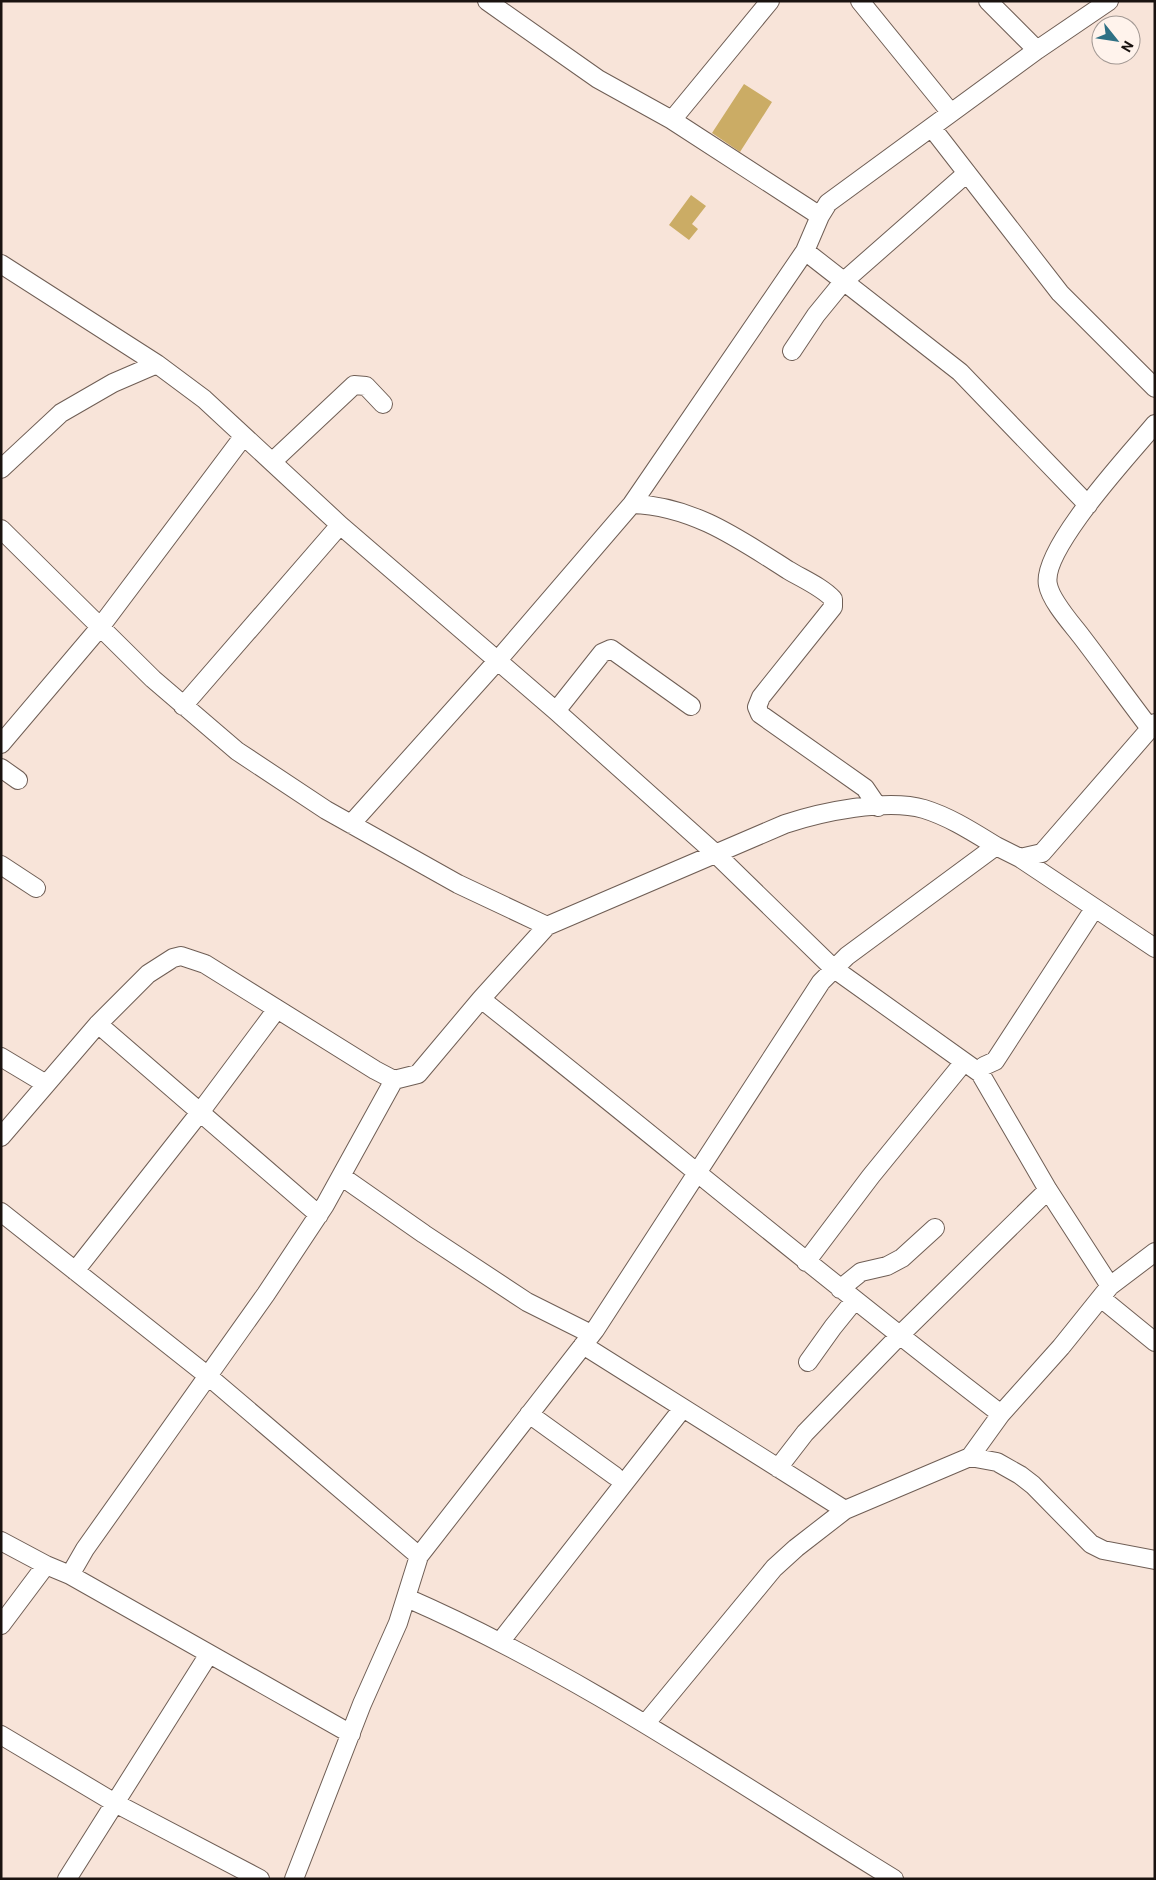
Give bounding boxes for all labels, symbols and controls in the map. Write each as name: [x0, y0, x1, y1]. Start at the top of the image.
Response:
north arrow: [1091, 15, 1141, 65]
text: N: [1118, 38, 1137, 55]

